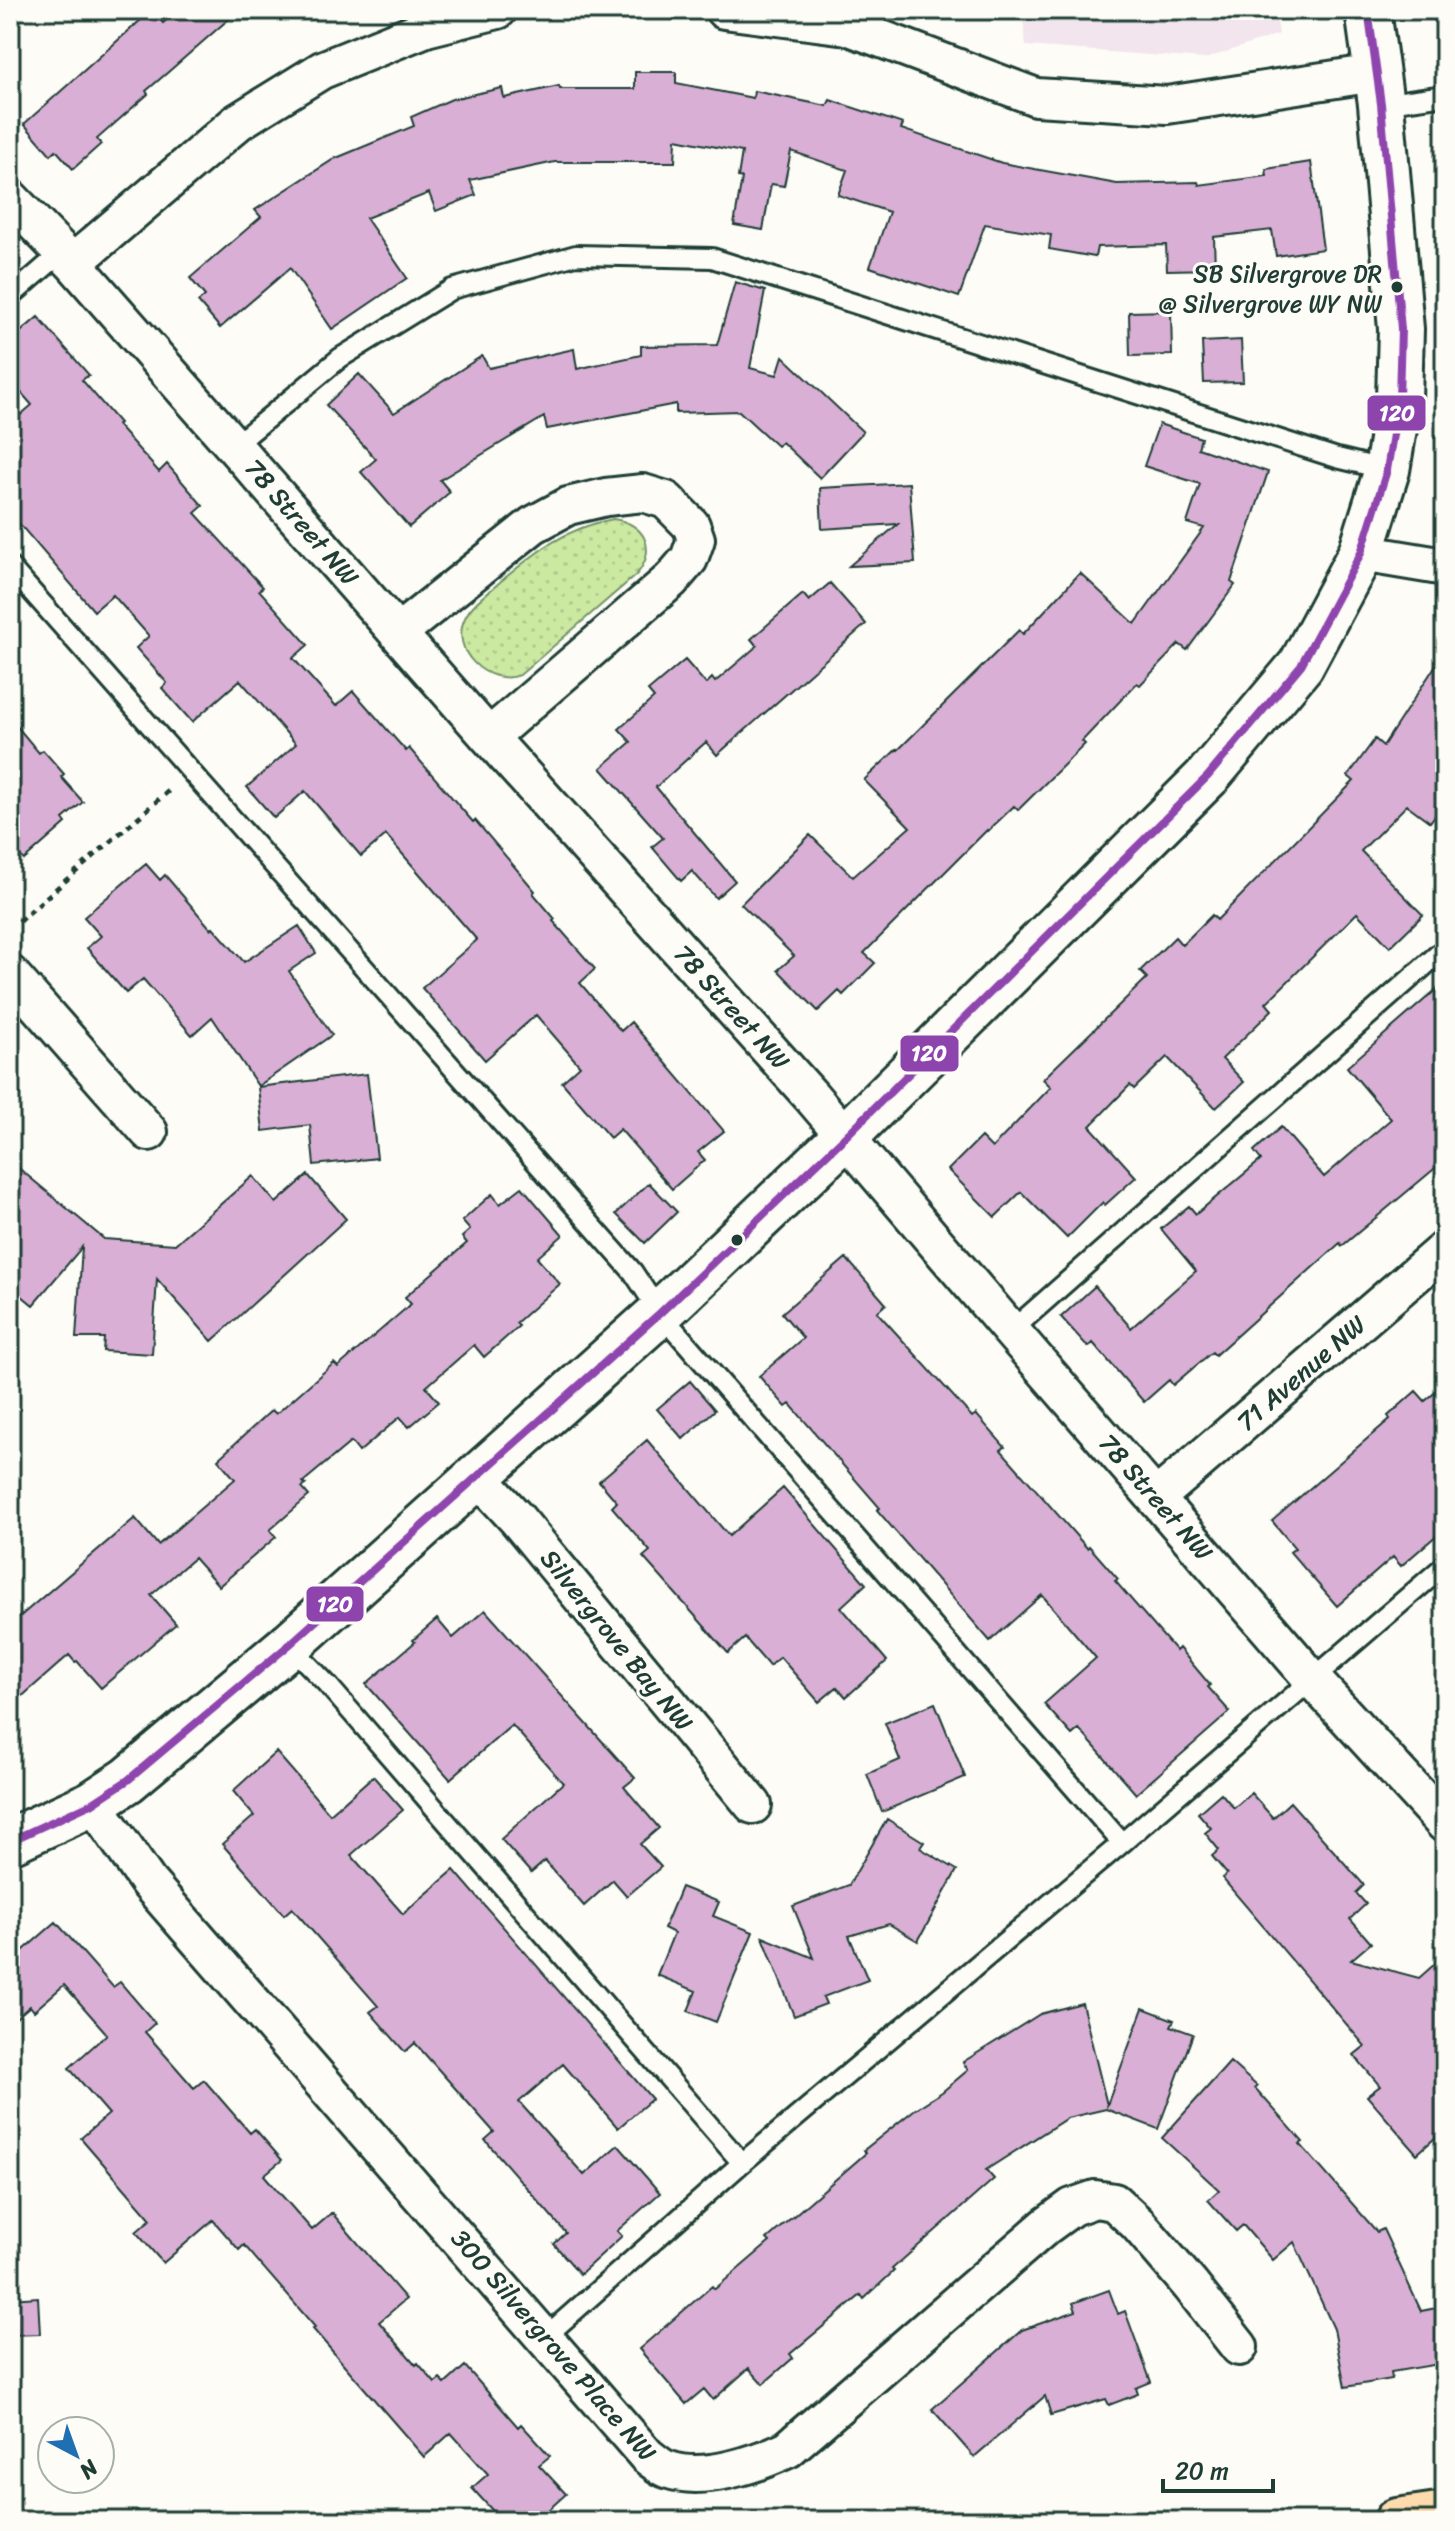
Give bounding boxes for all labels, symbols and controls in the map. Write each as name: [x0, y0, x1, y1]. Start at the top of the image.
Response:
place label: SB Silvergrove DR @ Silvergrove WY NW: [1158, 253, 1382, 325]
marker: SB Silvergrove DR @ Silvergrove WY NW: [1389, 279, 1405, 295]
line badge: 120: [1366, 394, 1427, 432]
text: 120: [1379, 394, 1415, 433]
street label: 78 Street NW: [233, 447, 372, 597]
street label: 78 Street NW: [662, 933, 802, 1082]
line badge: 120: [899, 1034, 960, 1073]
text: 120: [911, 1034, 947, 1073]
unlabelled marker: [729, 1232, 745, 1248]
street label: 71 Avenue NW: [1225, 1302, 1377, 1443]
street label: 78 Street NW: [1087, 1422, 1226, 1572]
street label: Silvergrove Bay NW: [528, 1538, 706, 1742]
line badge: 120: [305, 1585, 365, 1623]
text: 120: [317, 1585, 353, 1624]
street label: 300 Silvergrove Place NW: [439, 2218, 669, 2472]
north arrow: [36, 2415, 116, 2495]
scale bar: [1163, 2443, 1273, 2493]
text: N: [70, 2449, 108, 2490]
text: 20 m: [1175, 2450, 1229, 2492]

